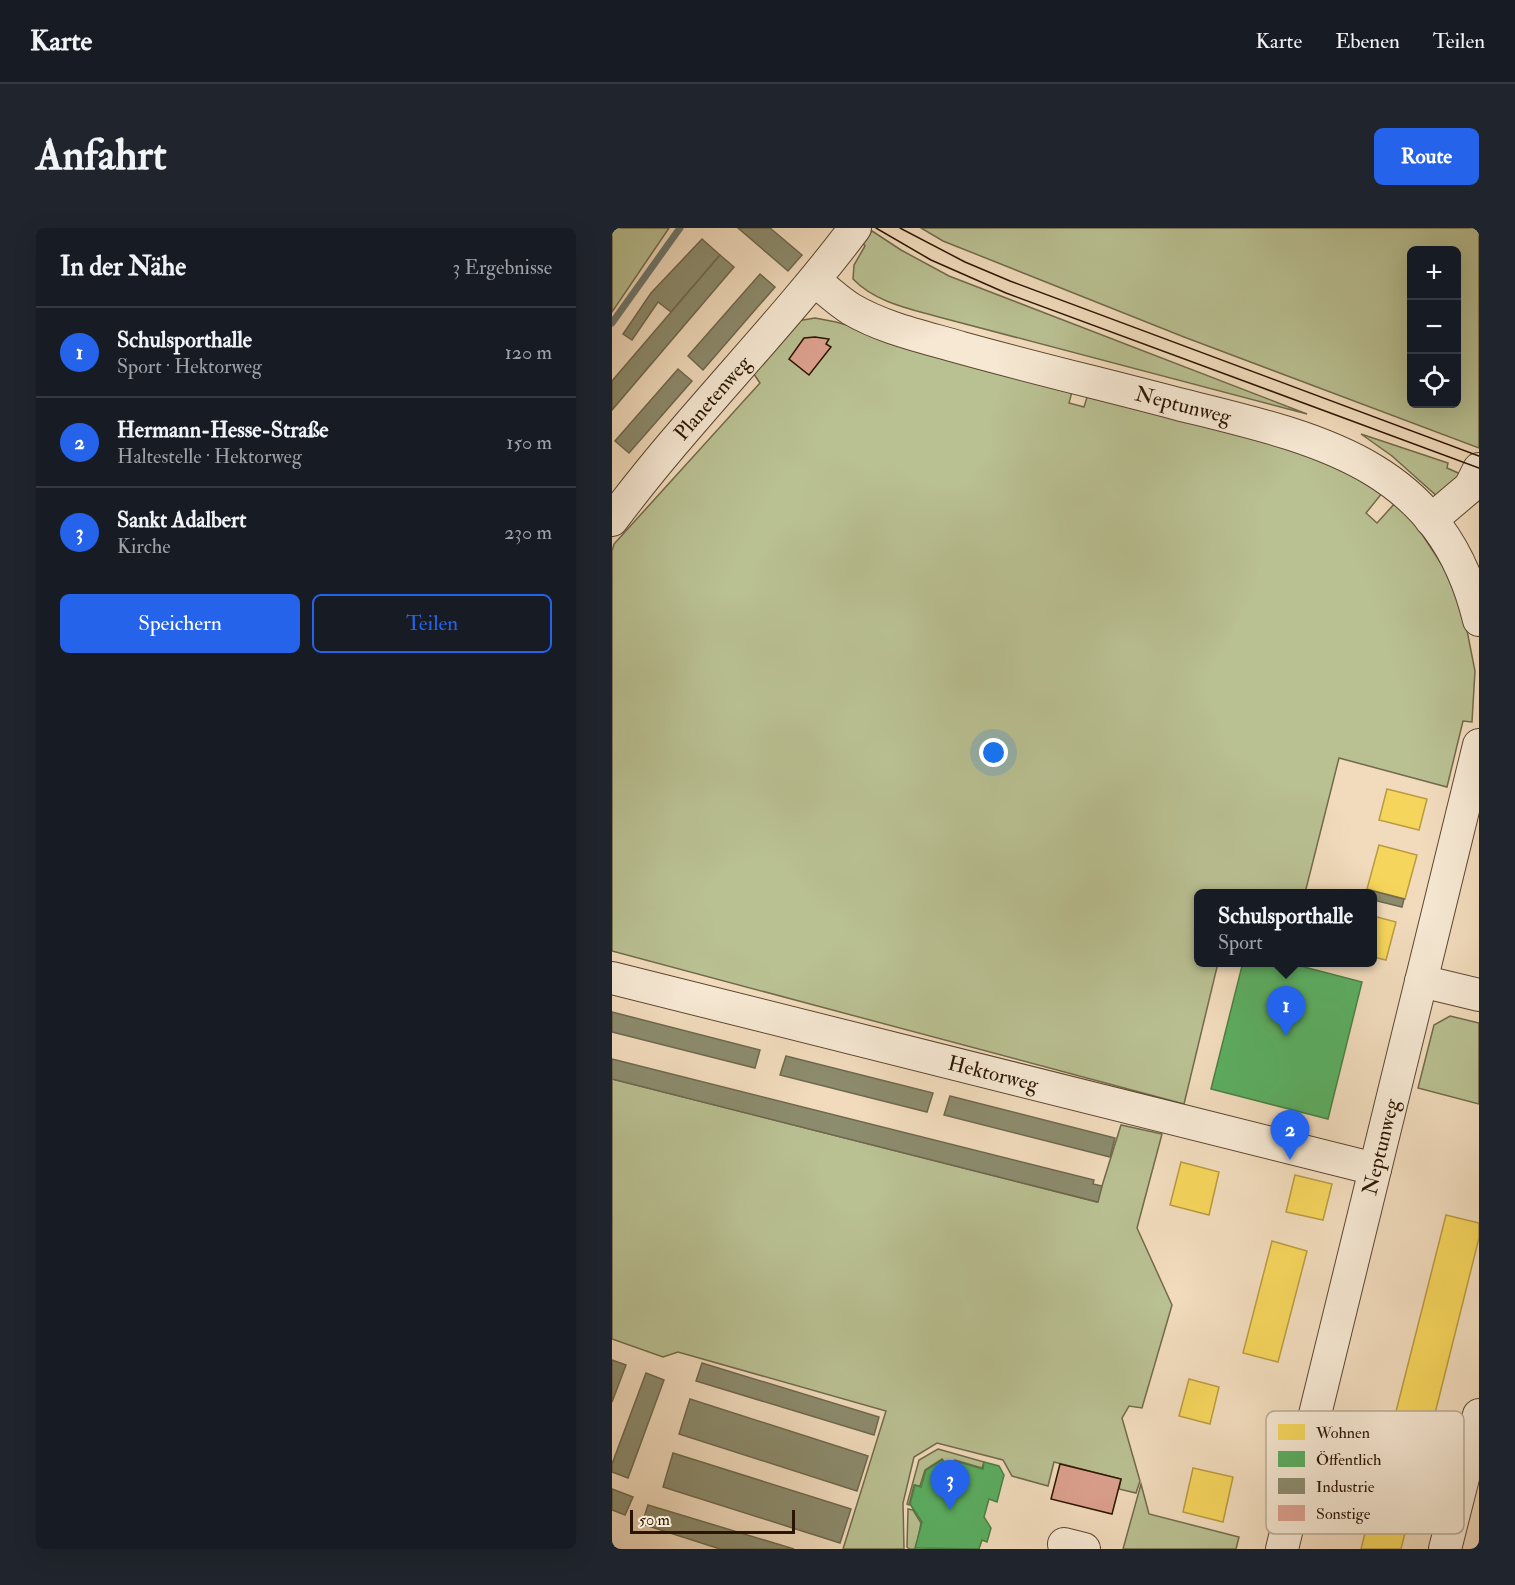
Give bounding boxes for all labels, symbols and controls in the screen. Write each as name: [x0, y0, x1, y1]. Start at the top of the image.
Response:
text: Karte: [30, 24, 92, 59]
text: Karte: [1255, 28, 1302, 55]
text: Ebenen: [1335, 28, 1400, 55]
text: Teilen: [1433, 28, 1485, 55]
button: Route: [1374, 128, 1479, 185]
text: Anfahrt: [36, 130, 167, 182]
map controls: [1407, 246, 1461, 408]
button: +: [1407, 246, 1461, 300]
text: In der Nähe: [60, 251, 186, 283]
text: 3 Ergebnisse: [453, 255, 552, 280]
button: −: [1407, 300, 1461, 354]
text: Schulsporthalle: [117, 326, 252, 354]
text: 1: [76, 340, 83, 365]
text: 120 m: [505, 340, 552, 365]
street label: Planetenweg: [668, 349, 757, 446]
text: Sport · Hektorweg: [117, 354, 262, 379]
button: locate: [1407, 354, 1461, 408]
street label: Neptunweg: [1132, 380, 1235, 430]
text: Hermann-Hesse-Straße: [117, 416, 329, 444]
text: 2: [74, 430, 85, 455]
text: 150 m: [506, 430, 552, 455]
text: Haltestelle · Hektorweg: [117, 444, 302, 469]
text: Sankt Adalbert: [117, 506, 246, 534]
text: 3: [76, 520, 83, 545]
text: 230 m: [504, 520, 552, 545]
text: Kirche: [117, 534, 171, 559]
button: Speichern: [60, 594, 300, 653]
button: Teilen: [312, 594, 552, 653]
your location: [979, 738, 1008, 767]
popup: [1194, 889, 1377, 967]
text: Schulsporthalle: [1218, 902, 1353, 930]
text: Sport: [1218, 930, 1263, 955]
pin: 1: [1266, 986, 1306, 1036]
street label: Hektorweg: [945, 1049, 1042, 1098]
street label: Neptunweg: [1356, 1095, 1405, 1198]
pin: 2: [1270, 1110, 1310, 1160]
legend: [1266, 1411, 1464, 1534]
text: Wohnen: [1315, 1423, 1370, 1443]
text: Öffentlich: [1316, 1450, 1382, 1470]
pin: 3: [930, 1460, 970, 1510]
text: Industrie: [1316, 1477, 1375, 1497]
text: Sonstige: [1316, 1504, 1371, 1524]
scale bar: [630, 1507, 795, 1534]
text: 50 m: [639, 1510, 670, 1530]

